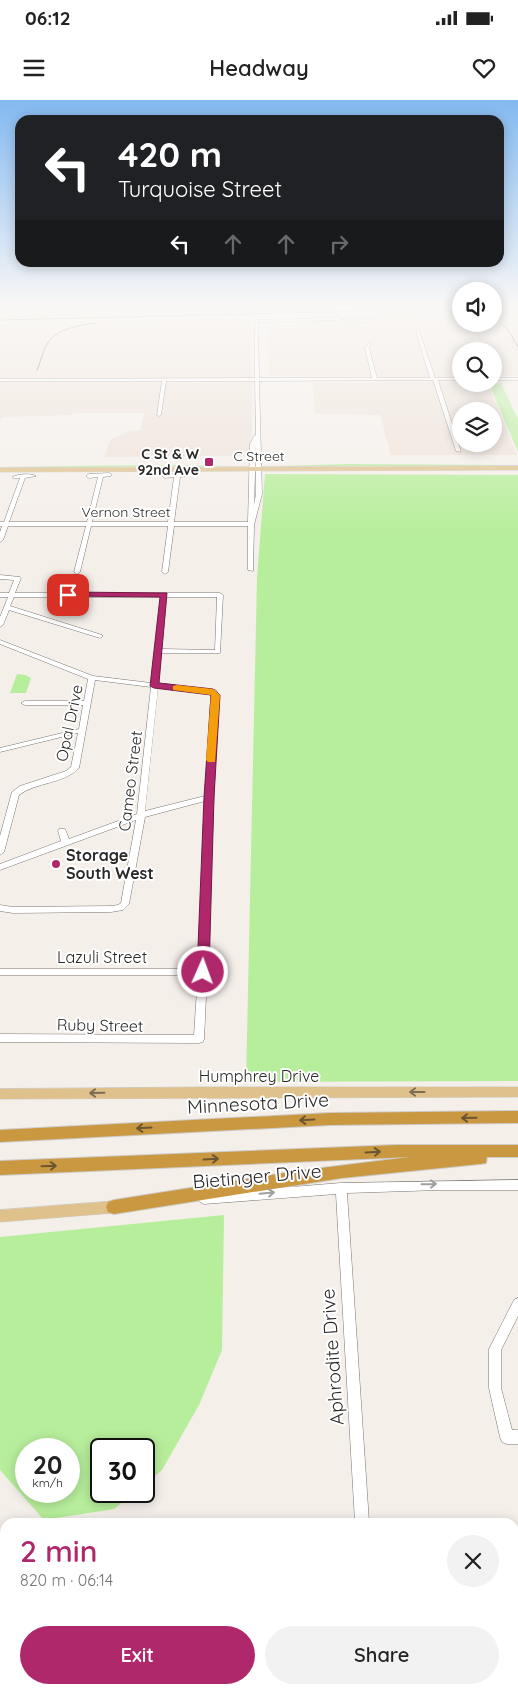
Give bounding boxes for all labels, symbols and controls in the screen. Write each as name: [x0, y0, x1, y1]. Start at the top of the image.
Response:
text: 06:12: [25, 6, 71, 30]
icon: menu: [20, 54, 48, 82]
text: Headway: [209, 54, 309, 82]
icon: heart: [470, 54, 498, 82]
text: 420 m: [118, 132, 222, 176]
icon: left: [35, 135, 100, 200]
text: Turquoise Street: [118, 175, 282, 203]
icon: left: [166, 230, 194, 258]
icon: ahead: [219, 230, 247, 258]
icon: ahead: [272, 230, 300, 258]
icon: right: [325, 230, 353, 258]
map controls: [452, 282, 502, 452]
button: sound: [452, 282, 502, 332]
button: search: [452, 342, 502, 392]
button: layers: [452, 402, 502, 452]
place label: C St & W 92nd Ave: [137, 445, 199, 479]
street label: C Street: [233, 447, 285, 465]
marker: C St & W 92nd Ave: [203, 456, 215, 468]
street label: Vernon Street: [81, 503, 171, 521]
pin: [47, 574, 89, 616]
icon: arrive: [54, 581, 82, 609]
street label: Opal Drive: [51, 683, 87, 763]
street label: Cameo Street: [114, 729, 146, 833]
place label: Storage South West: [66, 845, 154, 883]
marker: Storage South West: [50, 858, 62, 870]
position arrow: [176, 945, 228, 997]
street label: Lazuli Street: [57, 947, 147, 967]
street label: Ruby Street: [57, 1014, 143, 1036]
street label: Humphrey Drive: [199, 1066, 319, 1086]
street label: Minnesota Drive: [187, 1087, 329, 1119]
one-way arrow: [409, 1087, 426, 1097]
one-way arrow: [89, 1088, 106, 1098]
one-way arrow: [462, 1113, 478, 1123]
one-way arrow: [299, 1116, 315, 1125]
one-way arrow: [137, 1123, 153, 1132]
one-way arrow: [365, 1147, 381, 1156]
one-way arrow: [202, 1154, 219, 1164]
street label: Bietinger Drive: [192, 1158, 322, 1194]
one-way arrow: [40, 1161, 56, 1171]
one-way arrow: [421, 1180, 437, 1189]
one-way arrow: [258, 1189, 274, 1198]
street label: Aphrodite Drive: [315, 1288, 349, 1426]
speed limit sign: 30: [90, 1438, 155, 1503]
text: 20: [33, 1449, 62, 1480]
text: km/h: [32, 1475, 63, 1490]
text: 2 min: [20, 1532, 97, 1570]
button: close: [447, 1535, 499, 1587]
text: 820 m · 06:14: [20, 1570, 113, 1590]
button: Exit: [20, 1626, 255, 1684]
button: Share: [265, 1626, 499, 1684]

